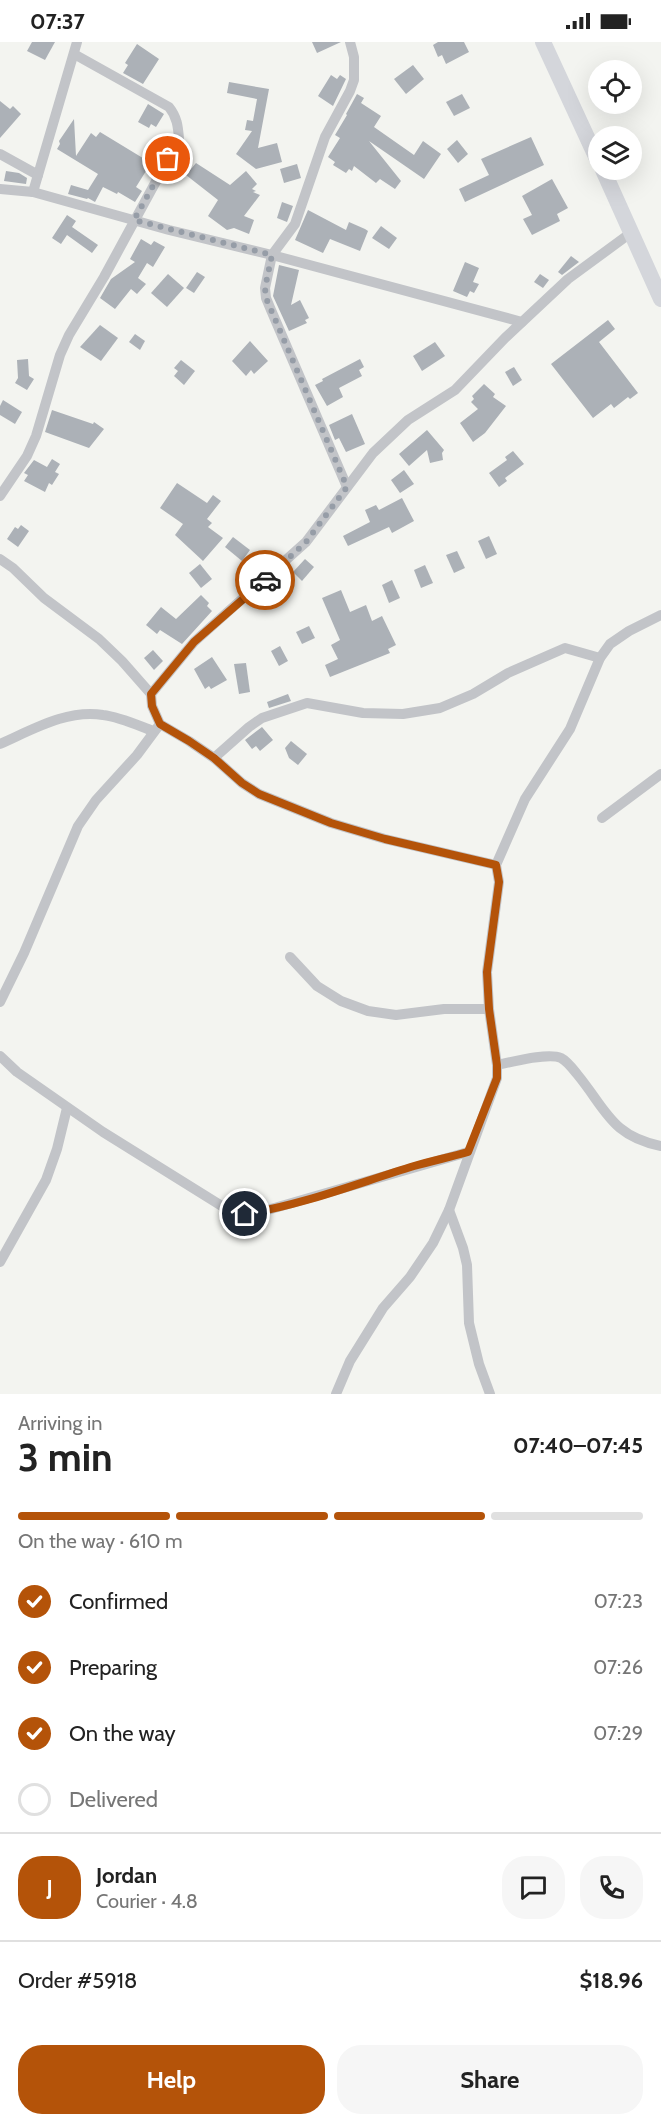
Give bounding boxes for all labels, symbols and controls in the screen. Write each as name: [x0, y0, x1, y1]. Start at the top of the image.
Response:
text: 07:37: [30, 8, 85, 35]
map controls: [588, 60, 642, 180]
button: locate: [588, 60, 642, 114]
button: layers: [588, 126, 642, 180]
pin: [142, 133, 193, 184]
icon: bag: [151, 142, 184, 175]
courier: [235, 550, 295, 610]
icon: car: [249, 564, 282, 597]
pin: [219, 1188, 270, 1239]
icon: home: [228, 1197, 261, 1230]
text: Arriving in: [18, 1411, 102, 1435]
text: 07:40–07:45: [513, 1432, 643, 1459]
text: 3 min: [18, 1433, 113, 1481]
text: On the way · 610 m: [18, 1529, 182, 1553]
icon: check: [18, 1585, 51, 1618]
text: Confirmed: [69, 1588, 168, 1615]
text: 07:23: [594, 1589, 643, 1613]
icon: check: [18, 1651, 51, 1684]
text: Preparing: [69, 1654, 157, 1681]
text: 07:26: [593, 1655, 643, 1679]
icon: check: [18, 1717, 51, 1750]
text: On the way: [69, 1720, 176, 1747]
text: 07:29: [593, 1721, 643, 1745]
text: Delivered: [69, 1786, 158, 1813]
button: chat: [502, 1856, 565, 1919]
button: phone: [580, 1856, 643, 1919]
text: Jordan: [96, 1862, 157, 1889]
text: J: [46, 1874, 53, 1901]
text: Courier · 4.8: [96, 1889, 198, 1913]
text: Order #5918: [18, 1967, 137, 1994]
text: $18.96: [580, 1967, 643, 1994]
button: Help: [18, 2045, 325, 2114]
button: Share: [337, 2045, 643, 2114]

